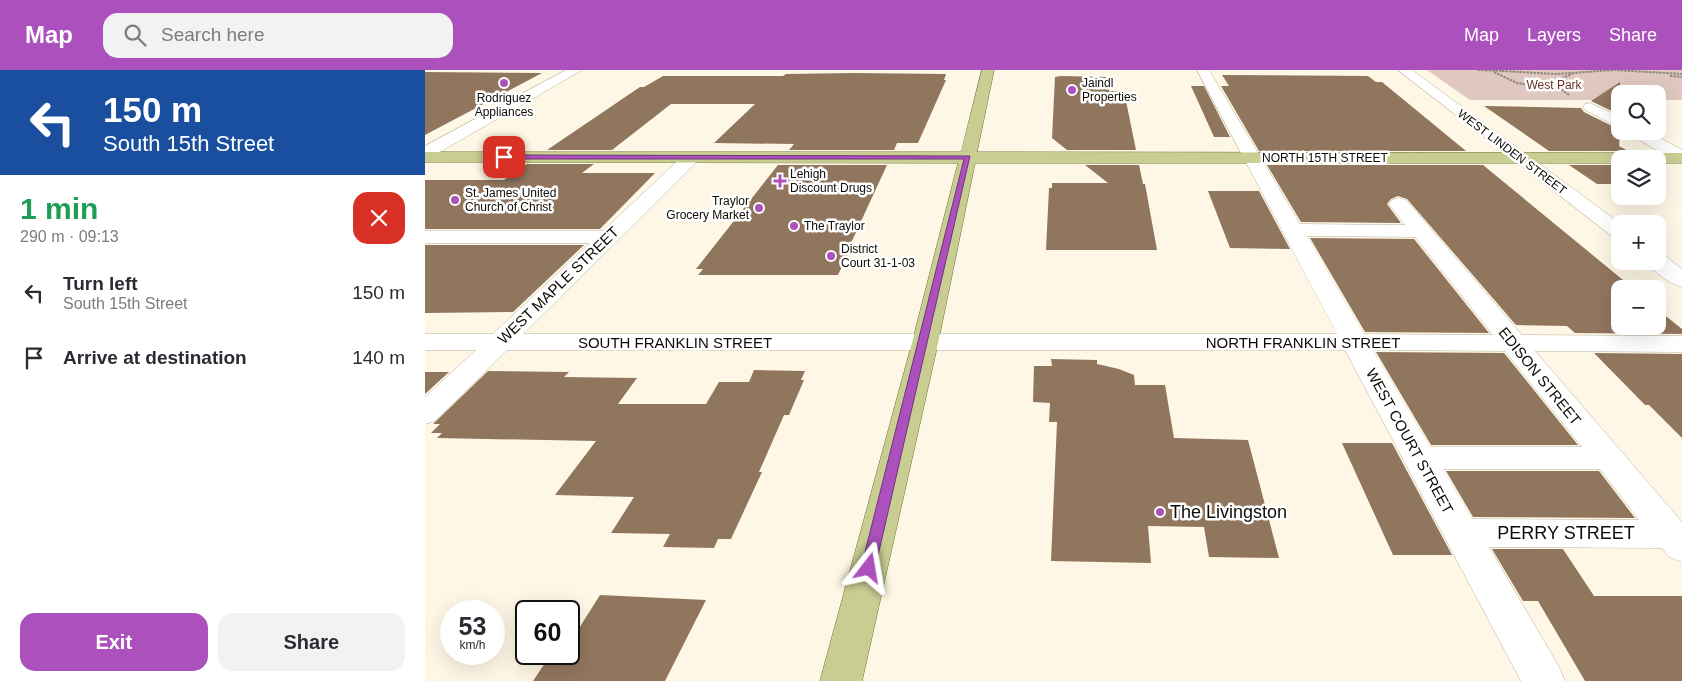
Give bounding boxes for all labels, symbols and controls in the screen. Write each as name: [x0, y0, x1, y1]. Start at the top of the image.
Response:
search box: [103, 13, 453, 58]
text: Map: [25, 21, 73, 48]
icon: search: [121, 21, 149, 49]
text: Search here: [161, 24, 265, 45]
text: Map: [1464, 25, 1499, 45]
text: Layers: [1527, 25, 1581, 45]
text: Share: [1609, 25, 1657, 45]
place label: Jaindl Properties: [1082, 76, 1137, 104]
marker: Rodriguez Appliances: [498, 77, 510, 89]
park label: West Park: [1526, 78, 1583, 92]
marker: Jaindl Properties: [1066, 84, 1078, 96]
map controls: [1611, 85, 1666, 335]
button: search: [1611, 85, 1666, 140]
icon: left: [20, 90, 85, 155]
text: 150 m: [103, 90, 202, 129]
place label: Rodriguez Appliances: [475, 91, 533, 119]
street label: WEST LINDEN STREET: [1455, 107, 1570, 198]
text: South 15th Street: [103, 131, 274, 156]
pin: [483, 136, 525, 178]
icon: arrive: [490, 143, 518, 171]
button: layers: [1611, 150, 1666, 205]
street label: NORTH 15TH STREET: [1262, 151, 1389, 165]
place label: Lehigh Discount Drugs: [790, 167, 872, 195]
marker: Lehigh Discount Drugs: [774, 175, 786, 187]
place label: St. James United Church of Christ: [465, 186, 556, 214]
text: 1 min: [20, 192, 98, 225]
button: close: [353, 192, 405, 244]
marker: St. James United Church of Christ: [449, 194, 461, 206]
place label: Traylor Grocery Market: [666, 194, 750, 222]
marker: Traylor Grocery Market: [753, 202, 765, 214]
button: +: [1611, 215, 1666, 270]
place label: The Traylor: [804, 219, 865, 233]
marker: The Traylor: [788, 220, 800, 232]
street label: WEST MAPLE STREET: [494, 223, 622, 347]
text: 290 m · 09:13: [20, 228, 119, 245]
place label: District Court 31-1-03: [841, 242, 915, 270]
marker: District Court 31-1-03: [825, 250, 837, 262]
text: Turn left: [63, 273, 138, 294]
icon: left: [20, 279, 48, 307]
button: −: [1611, 280, 1666, 335]
text: 150 m: [352, 282, 405, 303]
text: South 15th Street: [63, 295, 188, 312]
street label: EDISON STREET: [1495, 324, 1585, 428]
street label: SOUTH FRANKLIN STREET: [578, 334, 772, 351]
street label: NORTH FRANKLIN STREET: [1206, 334, 1400, 351]
icon: arrive: [20, 344, 48, 372]
text: Arrive at destination: [63, 347, 247, 368]
text: 140 m: [352, 347, 405, 368]
street label: WEST COURT STREET: [1363, 365, 1457, 517]
place label: The Livingston: [1170, 502, 1287, 522]
marker: The Livingston: [1154, 506, 1166, 518]
street label: PERRY STREET: [1497, 523, 1635, 543]
position arrow: [842, 541, 894, 593]
speed limit sign: 60: [515, 600, 580, 665]
text: 53: [459, 612, 486, 640]
button: Exit: [20, 613, 208, 671]
button: Share: [218, 613, 405, 671]
text: km/h: [459, 638, 486, 652]

